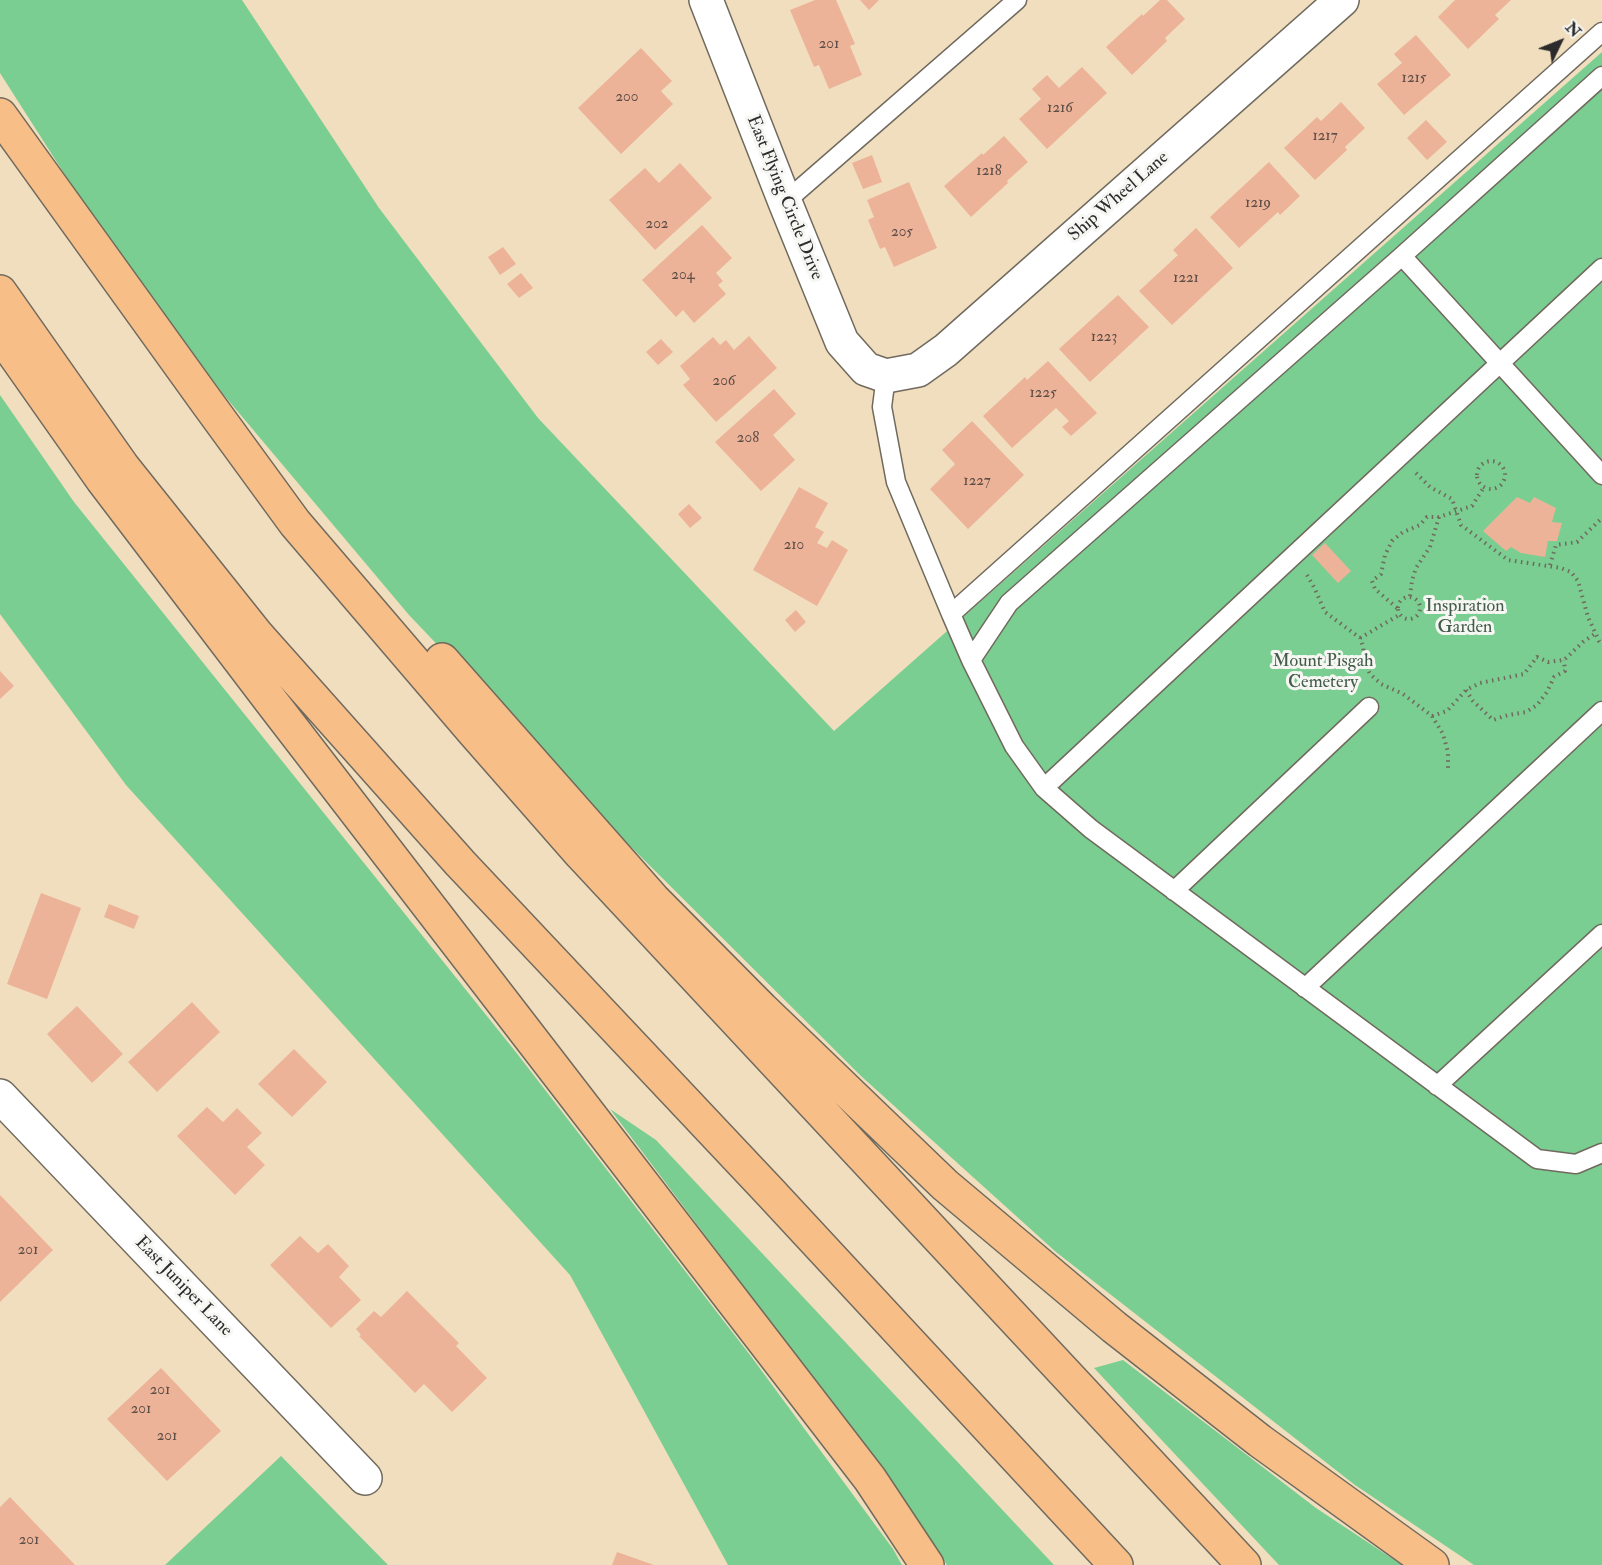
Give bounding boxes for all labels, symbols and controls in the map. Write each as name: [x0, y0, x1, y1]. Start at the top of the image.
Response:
north arrow: [1530, 12, 1590, 72]
text: N: [1561, 18, 1585, 42]
house number: 201: [819, 36, 839, 54]
house number: 1215: [1402, 70, 1426, 88]
house number: 200: [616, 89, 638, 107]
house number: 1216: [1047, 100, 1073, 118]
street label: East Flying Circle Drive: [741, 113, 827, 283]
house number: 1217: [1312, 128, 1338, 146]
street label: Ship Wheel Lane: [1064, 148, 1174, 246]
house number: 1218: [976, 163, 1002, 181]
house number: 1219: [1245, 195, 1271, 213]
house number: 202: [646, 216, 668, 234]
house number: 205: [891, 224, 913, 242]
house number: 204: [671, 267, 695, 285]
house number: 1221: [1173, 270, 1199, 288]
house number: 1223: [1091, 329, 1117, 347]
house number: 206: [713, 373, 735, 391]
house number: 1225: [1029, 385, 1057, 403]
house number: 208: [737, 430, 759, 448]
house number: 1227: [963, 473, 991, 491]
house number: 210: [784, 537, 804, 555]
park label: Inspiration Garden: [1425, 596, 1505, 638]
park label: Mount Pisgah Cemetery: [1273, 651, 1373, 694]
street label: East Juniper Lane: [130, 1232, 236, 1342]
house number: 201: [18, 1242, 38, 1260]
house number: 201: [150, 1382, 170, 1400]
house number: 201: [131, 1401, 151, 1419]
house number: 201: [157, 1428, 177, 1446]
house number: 201: [19, 1532, 39, 1550]

